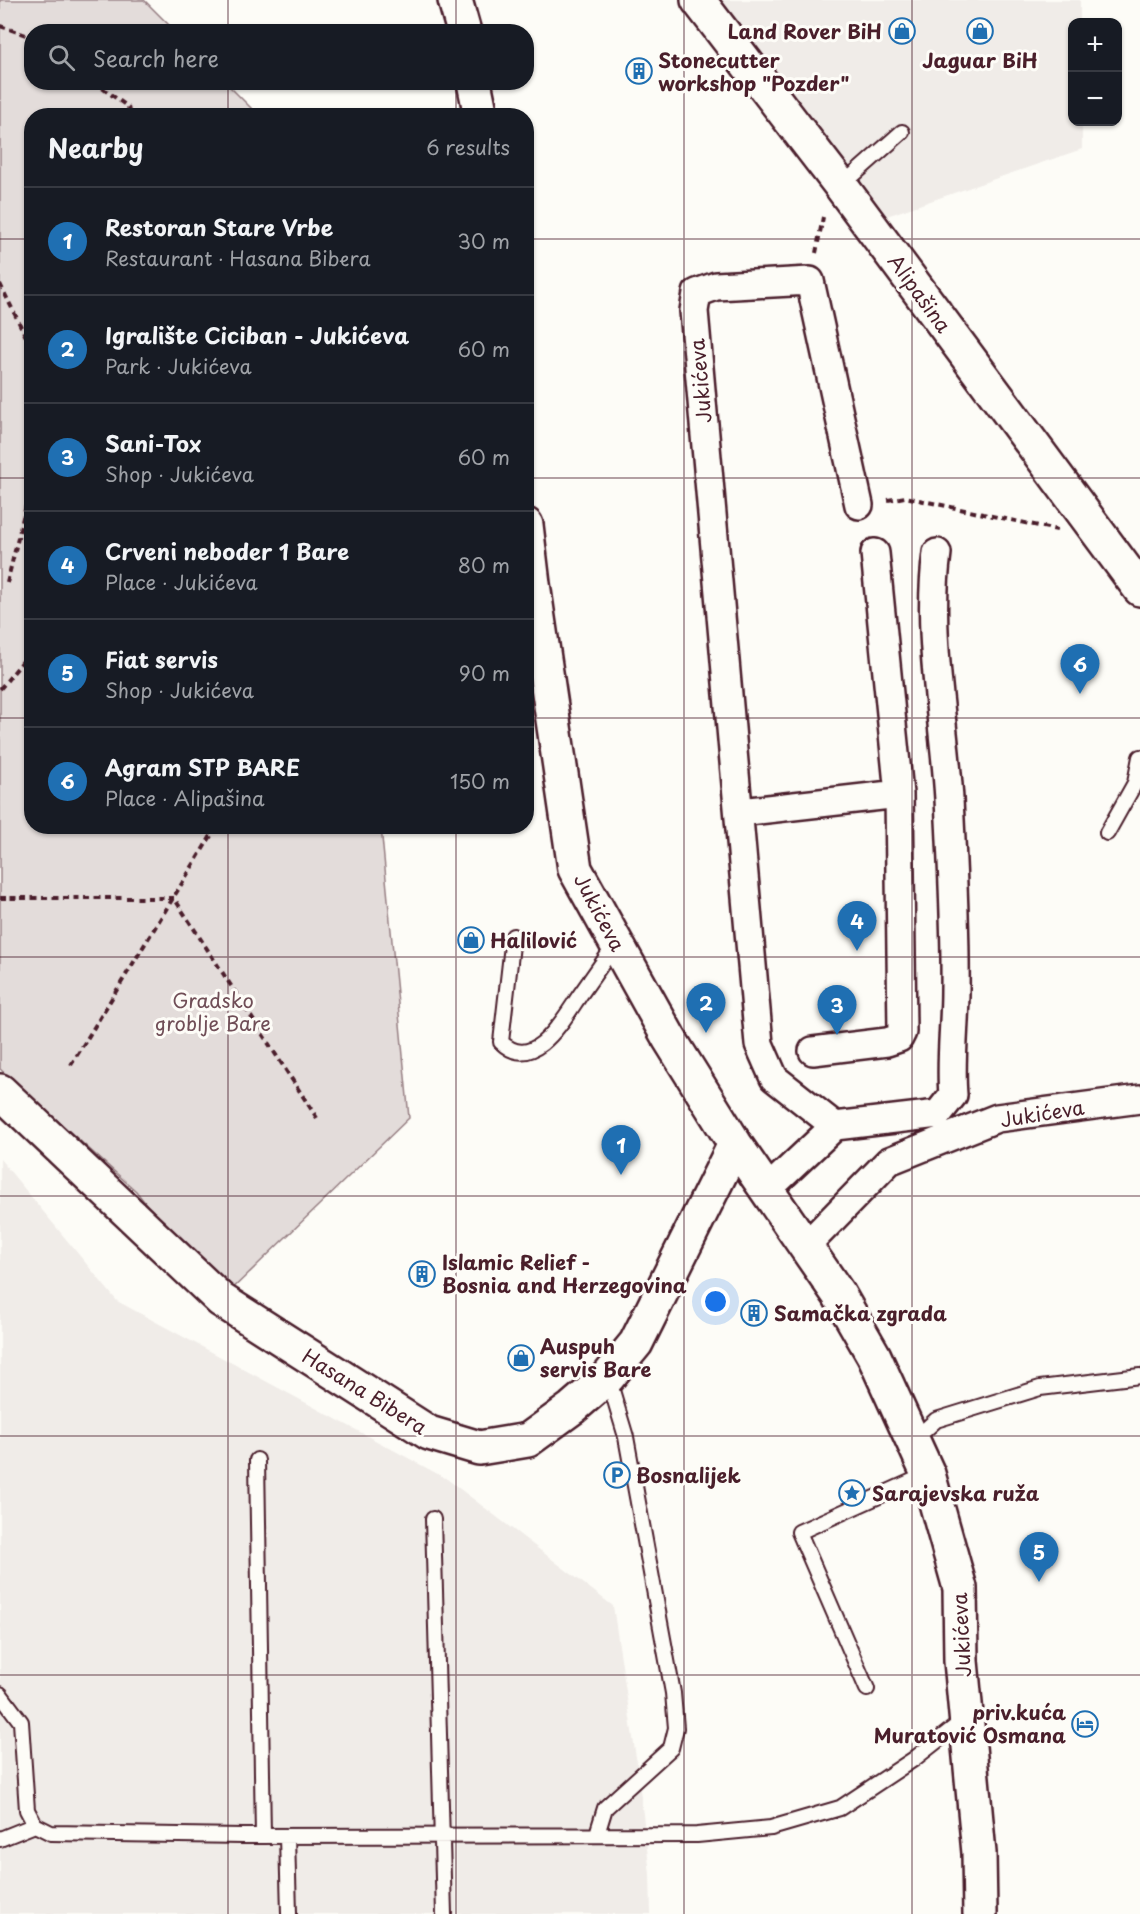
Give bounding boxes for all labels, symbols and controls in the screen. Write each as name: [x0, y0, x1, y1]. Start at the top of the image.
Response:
place label: Land Rover BiH: [728, 16, 882, 46]
shop icon: Land Rover BiH: [887, 16, 917, 46]
shop icon: Jaguar BiH: [965, 16, 995, 46]
map controls: [1068, 18, 1122, 126]
button: +: [1068, 18, 1122, 72]
search box: [24, 24, 534, 90]
icon: search: [45, 41, 78, 74]
text: Search here: [93, 41, 219, 74]
place label: Stonecutter workshop "Pozder": [658, 45, 849, 98]
place label: Jaguar BiH: [922, 45, 1038, 75]
building icon: Stonecutter workshop "Pozder": [624, 56, 654, 86]
button: −: [1068, 72, 1122, 126]
text: Nearby: [48, 128, 143, 167]
text: 6 results: [426, 132, 510, 162]
text: Restoran Stare Vrbe: [105, 210, 333, 243]
text: 1: [63, 226, 72, 256]
text: 30 m: [457, 226, 510, 256]
text: Restaurant · Hasana Bibera: [105, 243, 370, 273]
street label: Alipašina: [881, 247, 959, 339]
text: Igralište Ciciban - Jukićeva: [105, 318, 409, 351]
text: 2: [60, 334, 75, 364]
text: 60 m: [458, 334, 510, 364]
street label: Jukićeva: [681, 337, 719, 424]
text: Park · Jukićeva: [105, 351, 252, 381]
text: Sani-Tox: [105, 426, 201, 459]
text: 3: [61, 442, 74, 472]
text: 60 m: [458, 442, 510, 472]
text: Shop · Jukićeva: [105, 459, 254, 489]
text: Crveni neboder 1 Bare: [105, 534, 349, 567]
text: 4: [61, 550, 74, 580]
text: 80 m: [458, 550, 510, 580]
text: Place · Jukićeva: [105, 567, 258, 597]
text: Fiat servis: [105, 642, 218, 675]
pin: 6: [1060, 644, 1100, 694]
text: 5: [61, 658, 74, 688]
text: 90 m: [459, 658, 510, 688]
text: Shop · Jukićeva: [105, 675, 254, 705]
text: Agram STP BARE: [105, 750, 300, 783]
text: 6: [60, 766, 75, 796]
text: 150 m: [450, 766, 510, 796]
text: Place · Alipašina: [105, 783, 264, 813]
street label: Jukićeva: [567, 868, 633, 957]
pin: 4: [838, 902, 876, 951]
shop icon: Halilović: [456, 925, 486, 955]
place label: Halilović: [490, 925, 577, 955]
pin: 2: [686, 984, 726, 1033]
park label: Gradsko groblje Bare: [155, 985, 271, 1038]
pin: 3: [818, 986, 856, 1035]
street label: Jukićeva: [998, 1091, 1087, 1134]
pin: 1: [602, 1126, 640, 1175]
place label: Islamic Relief - Bosnia and Herzegovina: [442, 1247, 687, 1300]
building icon: Islamic Relief - Bosnia and Herzegovina: [407, 1259, 437, 1289]
your location: [701, 1287, 730, 1316]
building icon: Samačka zgrada: [739, 1298, 769, 1328]
place label: Samačka zgrada: [774, 1298, 947, 1328]
place label: Auspuh servis Bare: [540, 1331, 652, 1384]
street label: Hasana Bibera: [297, 1341, 433, 1441]
shop icon: Auspuh servis Bare: [506, 1343, 536, 1373]
parking icon: Bosnalijek: [602, 1460, 632, 1490]
place label: Bosnalijek: [636, 1460, 741, 1490]
place icon: Sarajevska ruža: [837, 1478, 867, 1508]
place label: Sarajevska ruža: [872, 1478, 1040, 1508]
pin: 5: [1020, 1532, 1058, 1582]
street label: Jukićeva: [944, 1591, 978, 1678]
place label: priv.kuća Muratović Osmana: [874, 1697, 1066, 1750]
hotel icon: priv.kuća Muratović Osmana: [1070, 1709, 1100, 1739]

